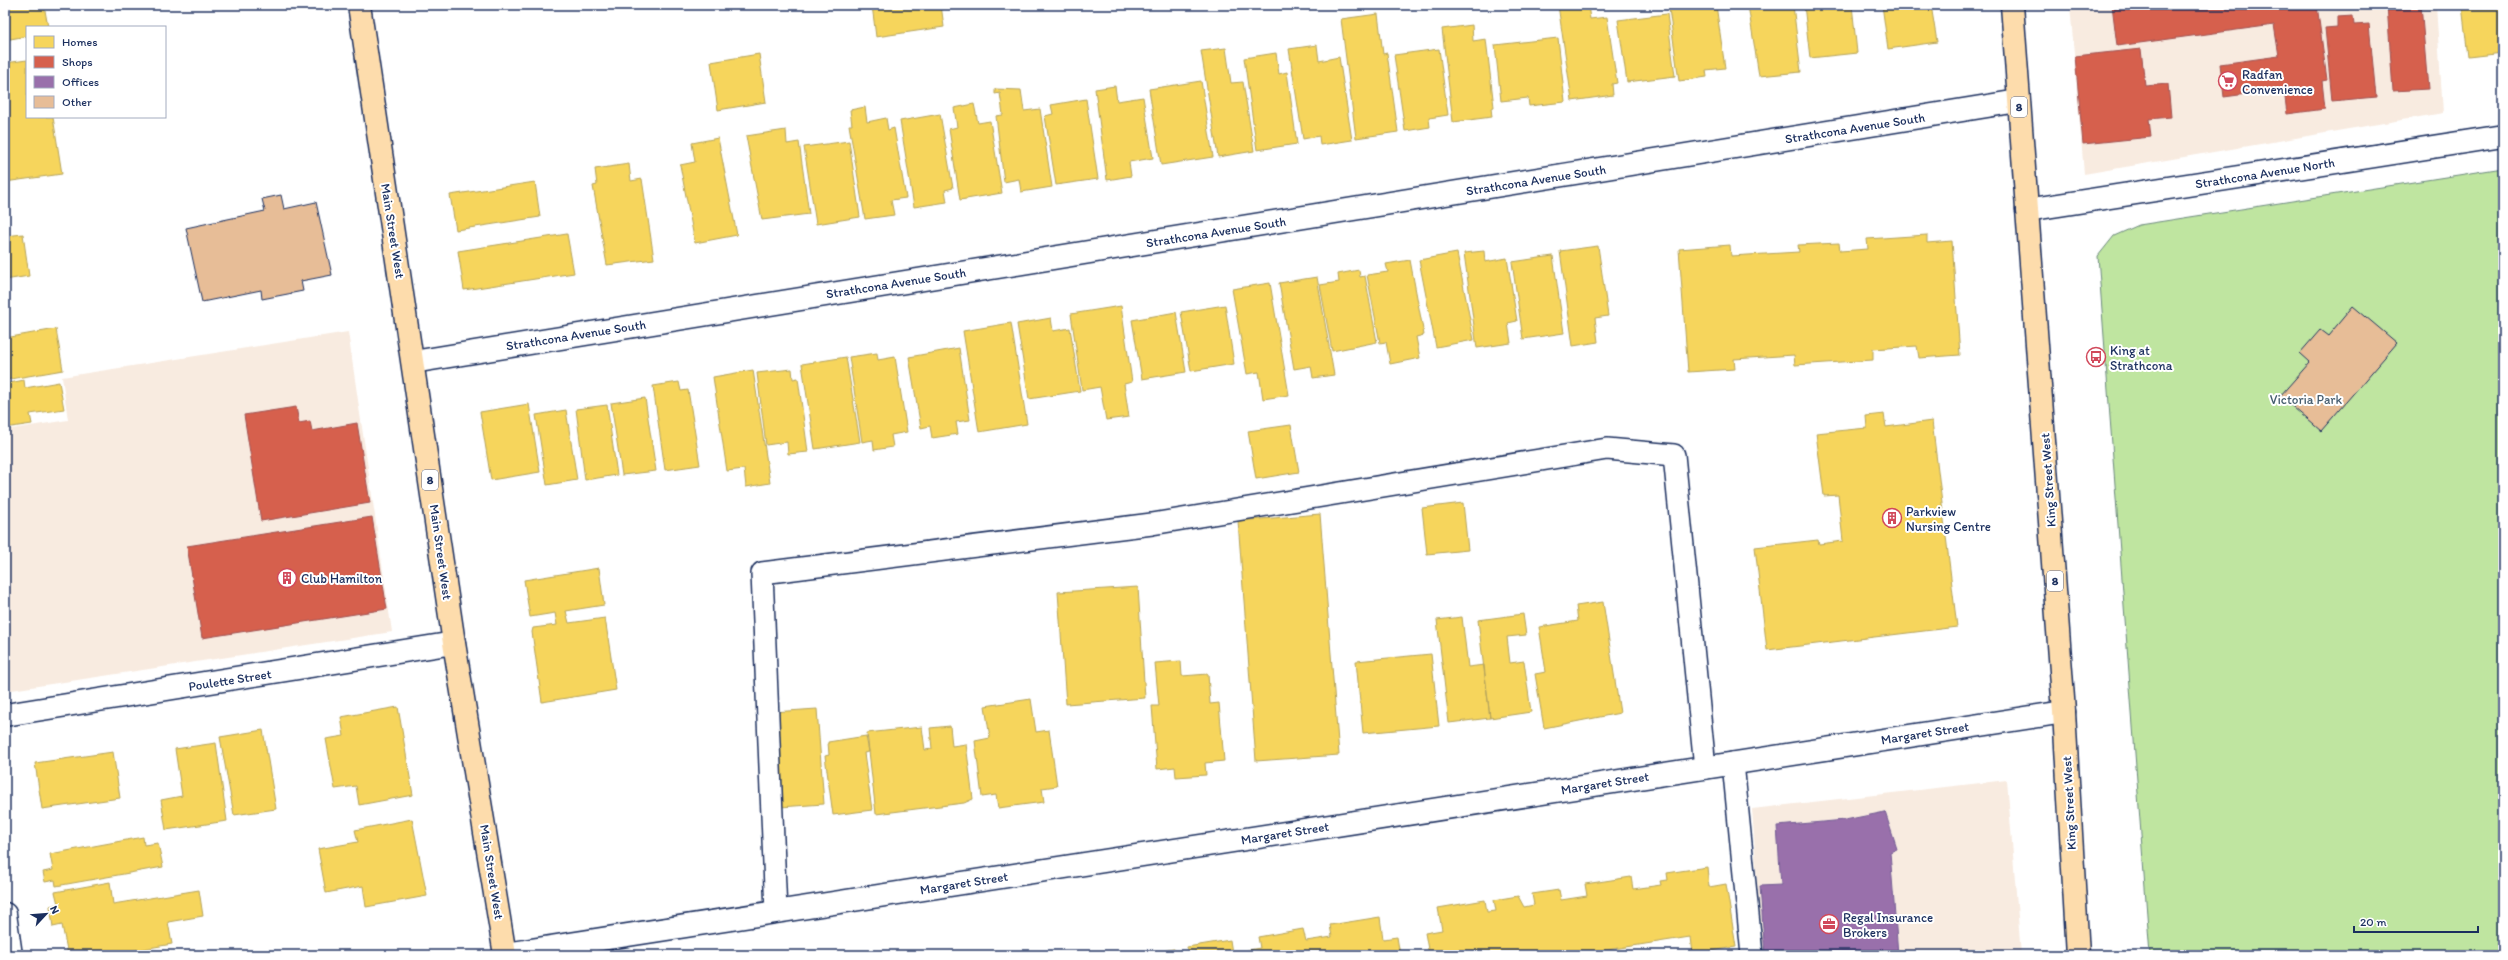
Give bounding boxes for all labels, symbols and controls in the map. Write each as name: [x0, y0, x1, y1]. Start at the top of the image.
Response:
legend: [26, 26, 166, 118]
text: Homes: [62, 35, 98, 49]
text: Shops: [62, 55, 93, 69]
place label: Radfan Convenience: [2242, 67, 2313, 97]
supermarket icon: Radfan Convenience: [2217, 70, 2239, 92]
text: Offices: [62, 75, 99, 89]
text: Other: [62, 95, 92, 109]
road number: 8: [2011, 97, 2027, 117]
street label: Strathcona Avenue South: [1784, 109, 1926, 146]
street label: Strathcona Avenue North: [2194, 155, 2336, 191]
street label: Strathcona Avenue South: [1465, 161, 1607, 198]
street label: Main Street West: [378, 182, 408, 280]
street label: Strathcona Avenue South: [1145, 213, 1287, 250]
street label: Strathcona Avenue South: [825, 264, 967, 301]
street label: Strathcona Avenue South: [505, 316, 647, 353]
place label: King at Strathcona: [2110, 343, 2173, 373]
bus stop icon: King at Strathcona: [2085, 346, 2107, 368]
park label: Victoria Park: [2270, 392, 2343, 407]
street label: King Street West: [2037, 432, 2059, 527]
road number: 8: [422, 470, 438, 490]
street label: Main Street West: [427, 503, 455, 601]
place label: Parkview Nursing Centre: [1906, 504, 1991, 534]
building icon: Parkview Nursing Centre: [1881, 507, 1903, 529]
building icon: Club Hamilton: [276, 567, 298, 589]
place label: Club Hamilton: [301, 571, 383, 586]
road number: 8: [2047, 571, 2063, 591]
street label: Poulette Street: [187, 666, 273, 694]
street label: Margaret Street: [1880, 719, 1970, 747]
street label: King Street West: [2059, 755, 2079, 850]
street label: Margaret Street: [1560, 769, 1650, 797]
street label: Margaret Street: [1240, 819, 1330, 847]
street label: Main Street West: [477, 823, 507, 921]
street label: Margaret Street: [919, 869, 1009, 897]
north arrow: [26, 894, 66, 934]
text: N: [47, 904, 62, 916]
scale bar: [2354, 908, 2478, 934]
place label: Regal Insurance Brokers: [1843, 910, 1933, 940]
office icon: Regal Insurance Brokers: [1818, 913, 1840, 935]
text: 20 m: [2360, 915, 2387, 929]

